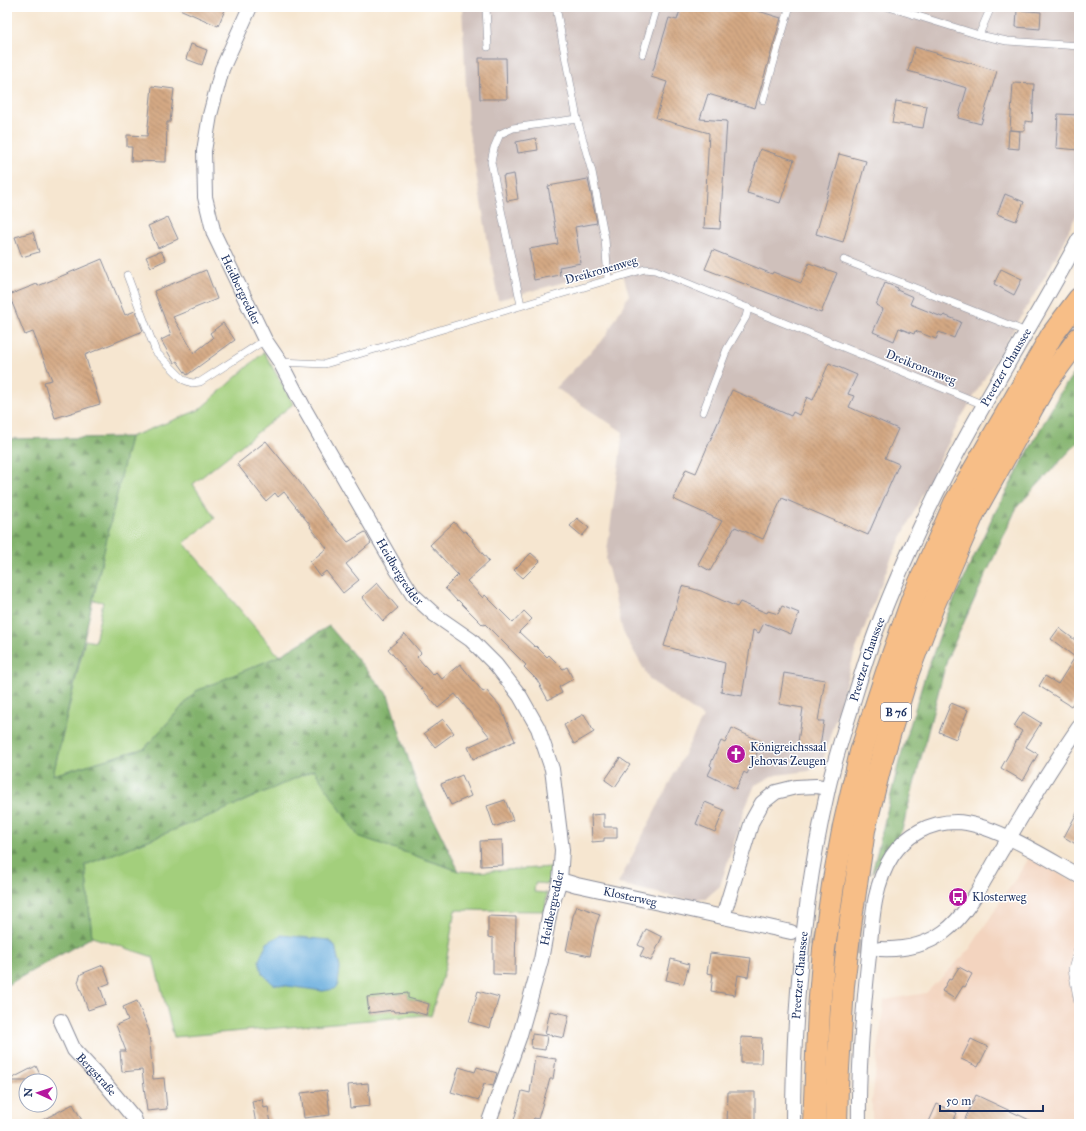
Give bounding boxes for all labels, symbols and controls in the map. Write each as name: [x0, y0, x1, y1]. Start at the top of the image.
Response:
street label: Heidbergredder: [218, 252, 264, 328]
street label: Dreikronenweg: [563, 253, 639, 288]
street label: Preetzer Chaussee: [978, 326, 1034, 409]
street label: Dreikronenweg: [883, 347, 959, 389]
street label: Heidbergredder: [373, 536, 427, 608]
street label: Preetzer Chaussee: [847, 615, 888, 703]
road number: B 76: [881, 703, 911, 721]
place label: Königreichssaal Jehovas Zeugen: [748, 740, 827, 769]
church icon: Königreichssaal Jehovas Zeugen: [725, 743, 747, 765]
street label: Heidbergredder: [537, 869, 568, 947]
street label: Klosterweg: [602, 884, 659, 910]
bus stop icon: Klosterweg: [947, 886, 969, 908]
place label: Klosterweg: [972, 890, 1027, 905]
street label: Preetzer Chaussee: [789, 930, 811, 1020]
street label: Bergstraße: [74, 1050, 119, 1099]
north arrow: [18, 1073, 58, 1113]
text: N: [22, 1087, 35, 1098]
scale bar: [940, 1087, 1043, 1113]
text: 50 m: [946, 1094, 971, 1108]

